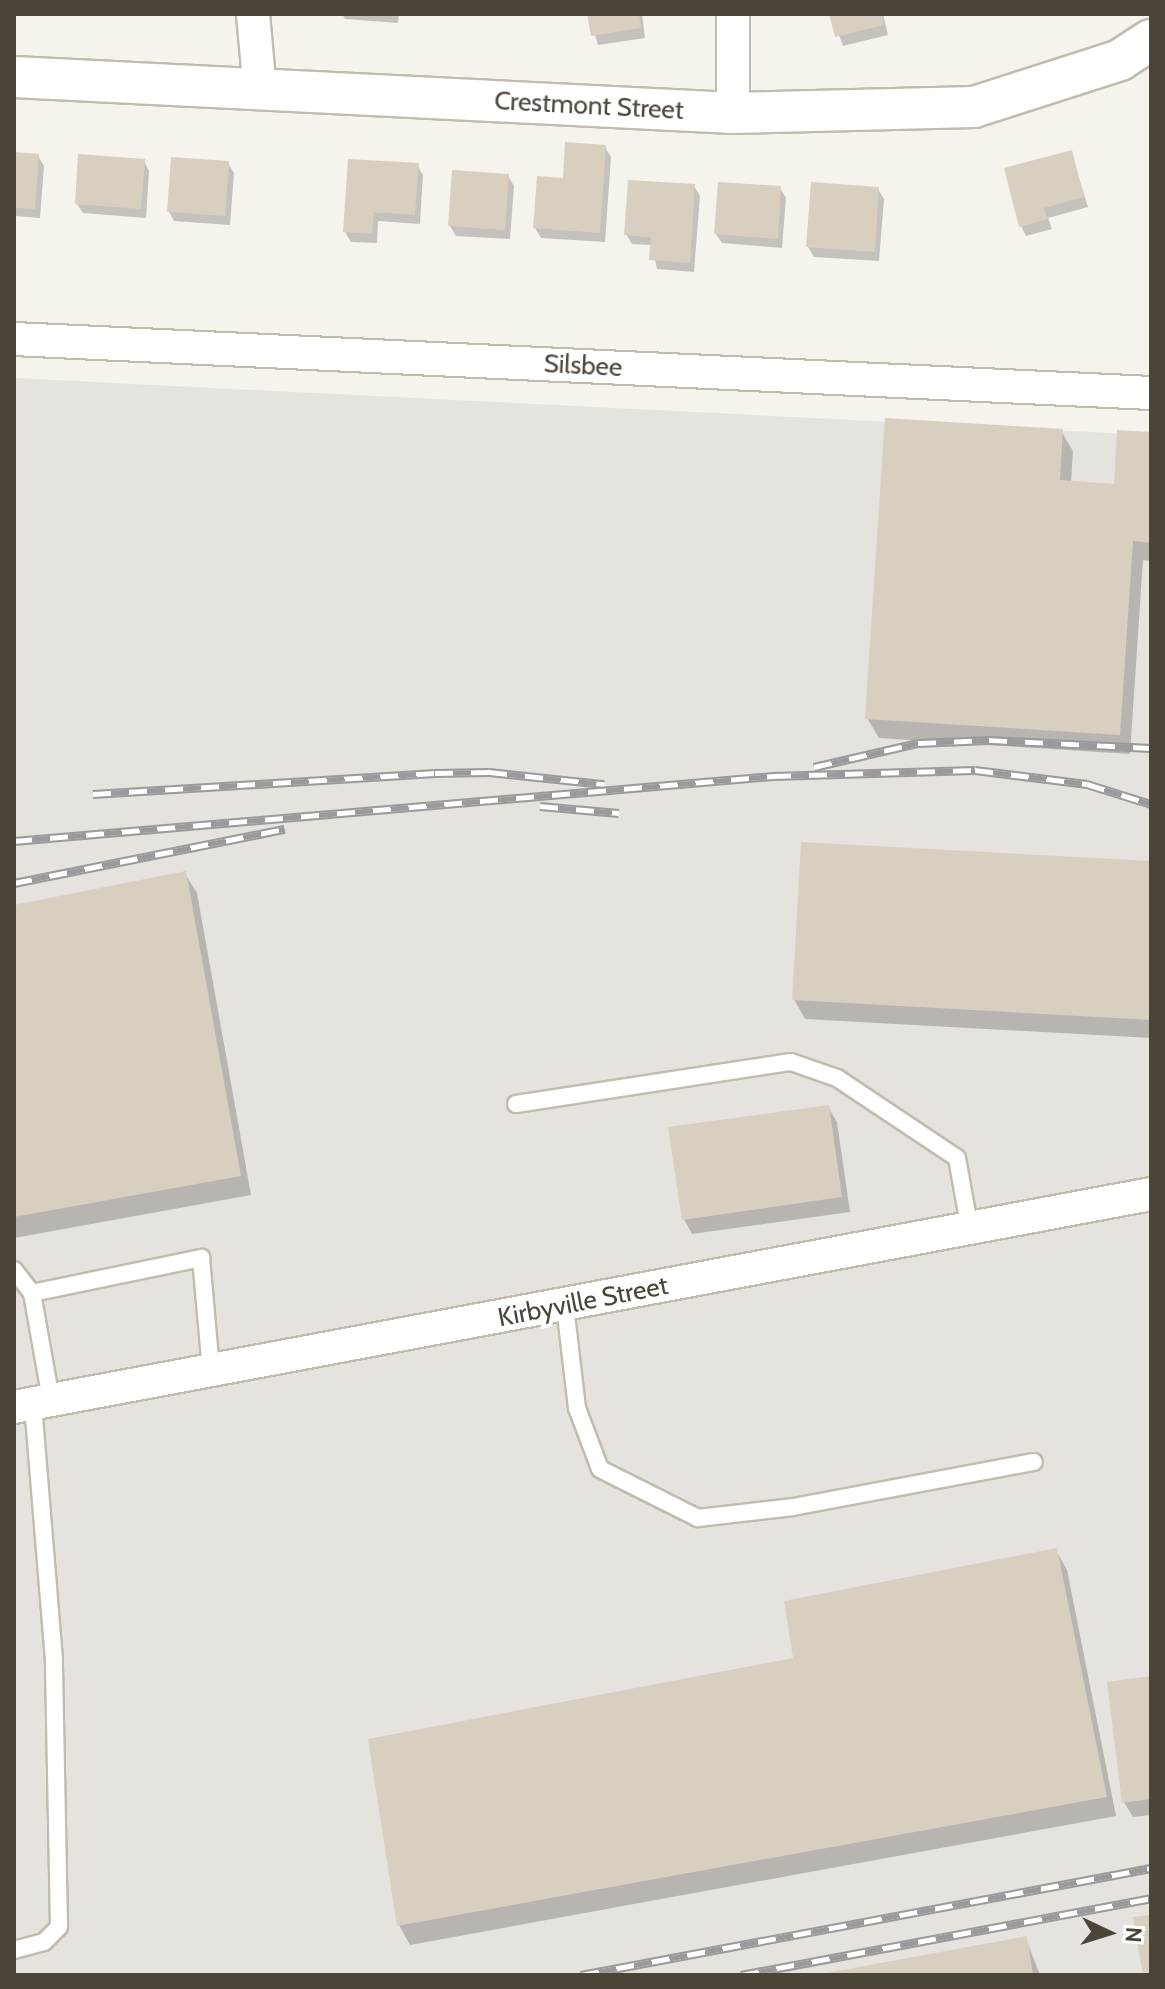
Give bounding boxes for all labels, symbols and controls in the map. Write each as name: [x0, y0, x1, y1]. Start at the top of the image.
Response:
street label: Crestmont Street: [494, 85, 684, 127]
street label: Silsbee: [543, 348, 623, 384]
street label: Kirbyville Street: [495, 1270, 671, 1334]
north arrow: [1069, 1893, 1149, 1973]
text: N: [1119, 1926, 1147, 1943]

